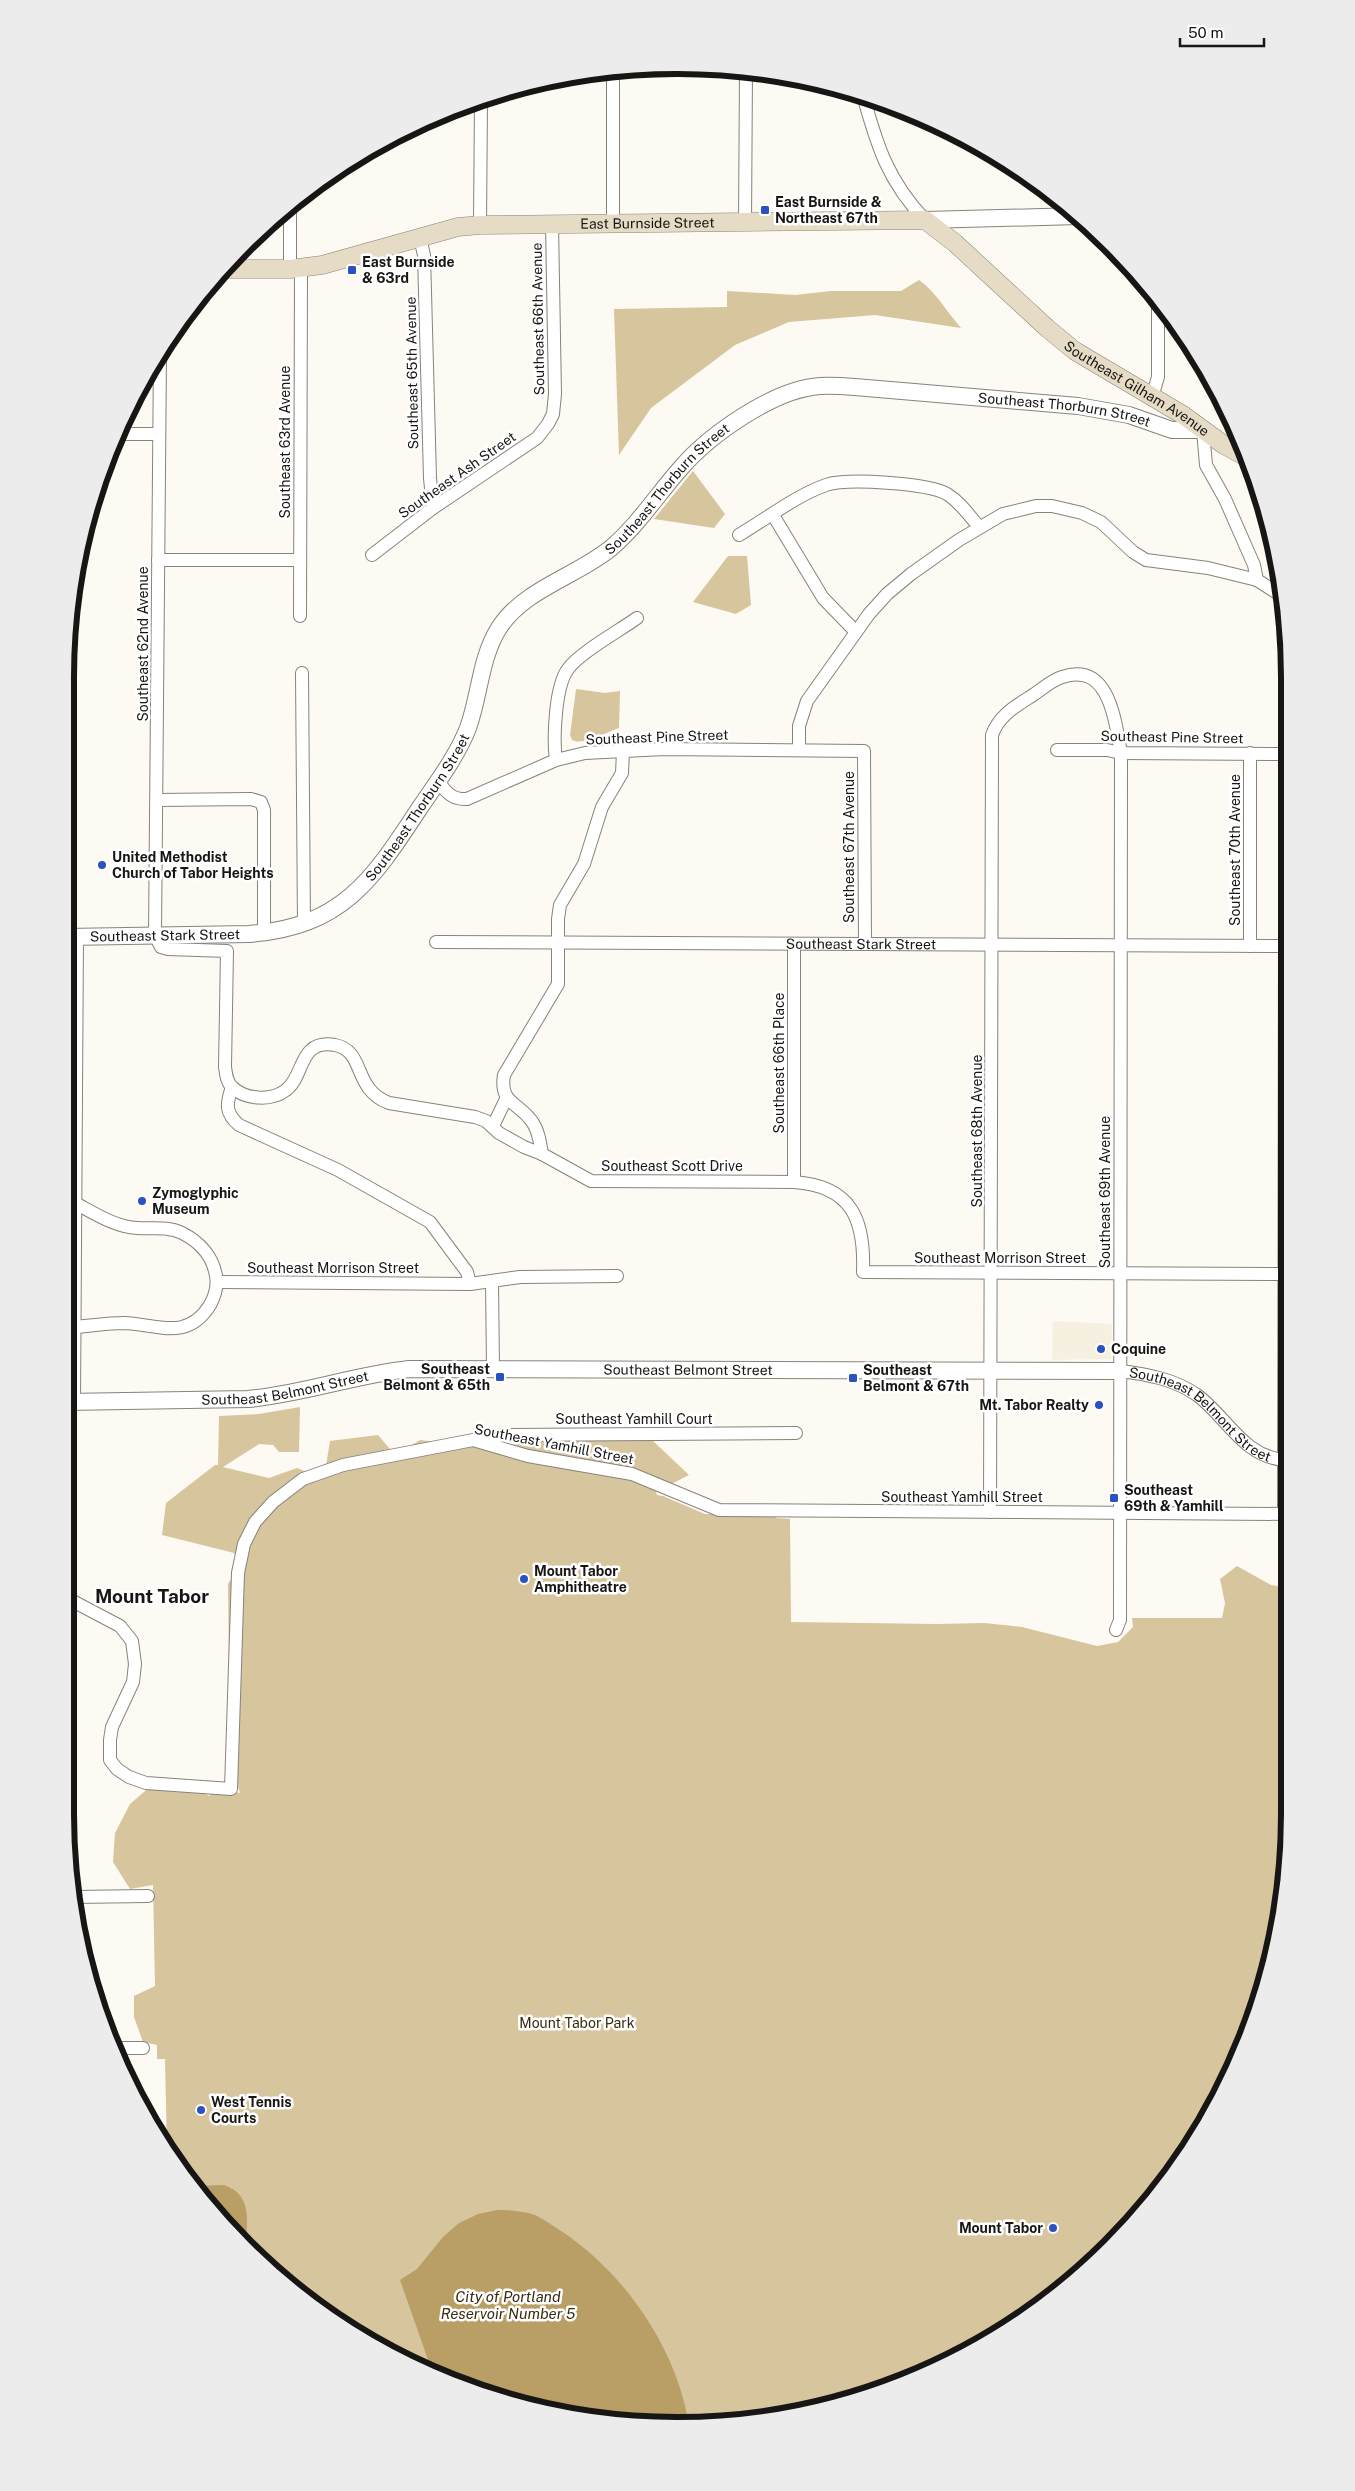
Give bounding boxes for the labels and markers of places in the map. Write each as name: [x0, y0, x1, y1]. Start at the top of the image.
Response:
place label: East Burnside & Northeast 67th: [775, 194, 882, 226]
marker: East Burnside & Northeast 67th: [759, 204, 771, 216]
place label: East Burnside & 63rd: [362, 254, 455, 286]
marker: East Burnside & 63rd: [346, 264, 358, 276]
place label: United Methodist Church of Tabor Heights: [112, 849, 274, 881]
marker: United Methodist Church of Tabor Heights: [96, 859, 108, 871]
place label: Zymoglyphic Museum: [152, 1185, 239, 1217]
marker: Zymoglyphic Museum: [136, 1195, 148, 1207]
place label: Coquine: [1111, 1341, 1166, 1357]
marker: Coquine: [1095, 1343, 1107, 1355]
place label: Southeast Belmont & 65th: [383, 1361, 490, 1393]
place label: Southeast Belmont & 67th: [863, 1362, 969, 1394]
marker: Southeast Belmont & 65th: [494, 1371, 506, 1383]
marker: Southeast Belmont & 67th: [847, 1372, 859, 1384]
place label: Mt. Tabor Realty: [979, 1397, 1089, 1413]
marker: Mt. Tabor Realty: [1093, 1399, 1105, 1411]
place label: Southeast 69th & Yamhill: [1124, 1482, 1224, 1514]
marker: Southeast 69th & Yamhill: [1108, 1492, 1120, 1504]
place label: Mount Tabor Amphitheatre: [534, 1563, 627, 1595]
marker: Mount Tabor Amphitheatre: [518, 1573, 530, 1585]
place label: West Tennis Courts: [211, 2094, 292, 2126]
marker: West Tennis Courts: [195, 2104, 207, 2116]
place label: Mount Tabor: [959, 2220, 1043, 2236]
marker: Mount Tabor: [1047, 2222, 1059, 2234]

